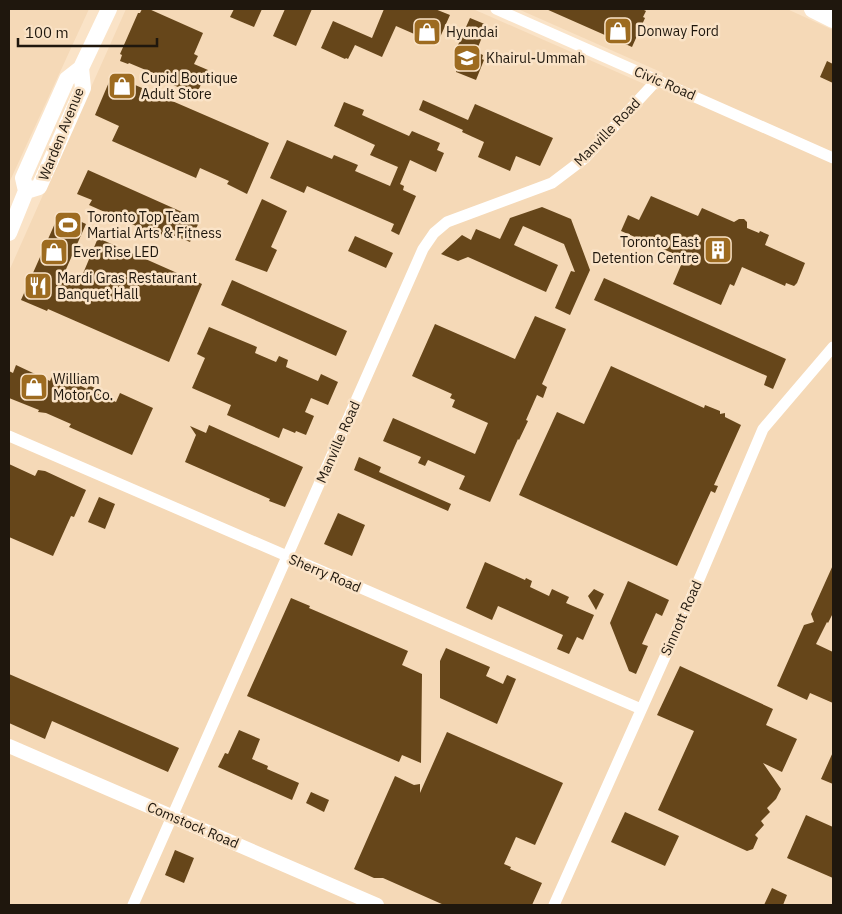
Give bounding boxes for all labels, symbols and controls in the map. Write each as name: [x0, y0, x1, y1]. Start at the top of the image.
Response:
scale bar: [18, 15, 156, 47]
shop icon: Donway Ford: [603, 16, 633, 46]
shop icon: Hyundai: [412, 17, 442, 47]
place label: Donway Ford: [637, 22, 719, 40]
text: 100 m: [25, 23, 69, 42]
place label: Hyundai: [446, 23, 498, 41]
school or university icon: Khairul-Ummah: [452, 43, 482, 73]
place label: Khairul-Ummah: [486, 49, 586, 67]
street label: Civic Road: [632, 62, 698, 104]
place label: Cupid Boutique Adult Store: [141, 69, 238, 103]
shop icon: Cupid Boutique Adult Store: [107, 71, 137, 101]
street label: Warden Avenue: [34, 85, 88, 183]
street label: Manville Road: [570, 94, 644, 170]
place label: Toronto Top Team Martial Arts & Fitness: [87, 208, 222, 242]
sports icon: Toronto Top Team Martial Arts & Fitness: [53, 210, 83, 240]
place label: Toronto East Detention Centre: [592, 233, 699, 267]
building icon: Toronto East Detention Centre: [703, 235, 733, 265]
shop icon: Ever Rise LED: [39, 237, 69, 267]
place label: Ever Rise LED: [73, 243, 159, 261]
place label: Mardi Gras Restaurant Banquet Hall: [57, 269, 197, 303]
restaurant icon: Mardi Gras Restaurant Banquet Hall: [23, 271, 53, 301]
place label: William Motor Co.: [53, 370, 113, 404]
shop icon: William Motor Co.: [19, 372, 49, 402]
street label: Manville Road: [312, 398, 364, 486]
street label: Sherry Road: [286, 550, 364, 596]
street label: Sinnott Road: [656, 578, 706, 658]
street label: Comstock Road: [144, 798, 242, 852]

